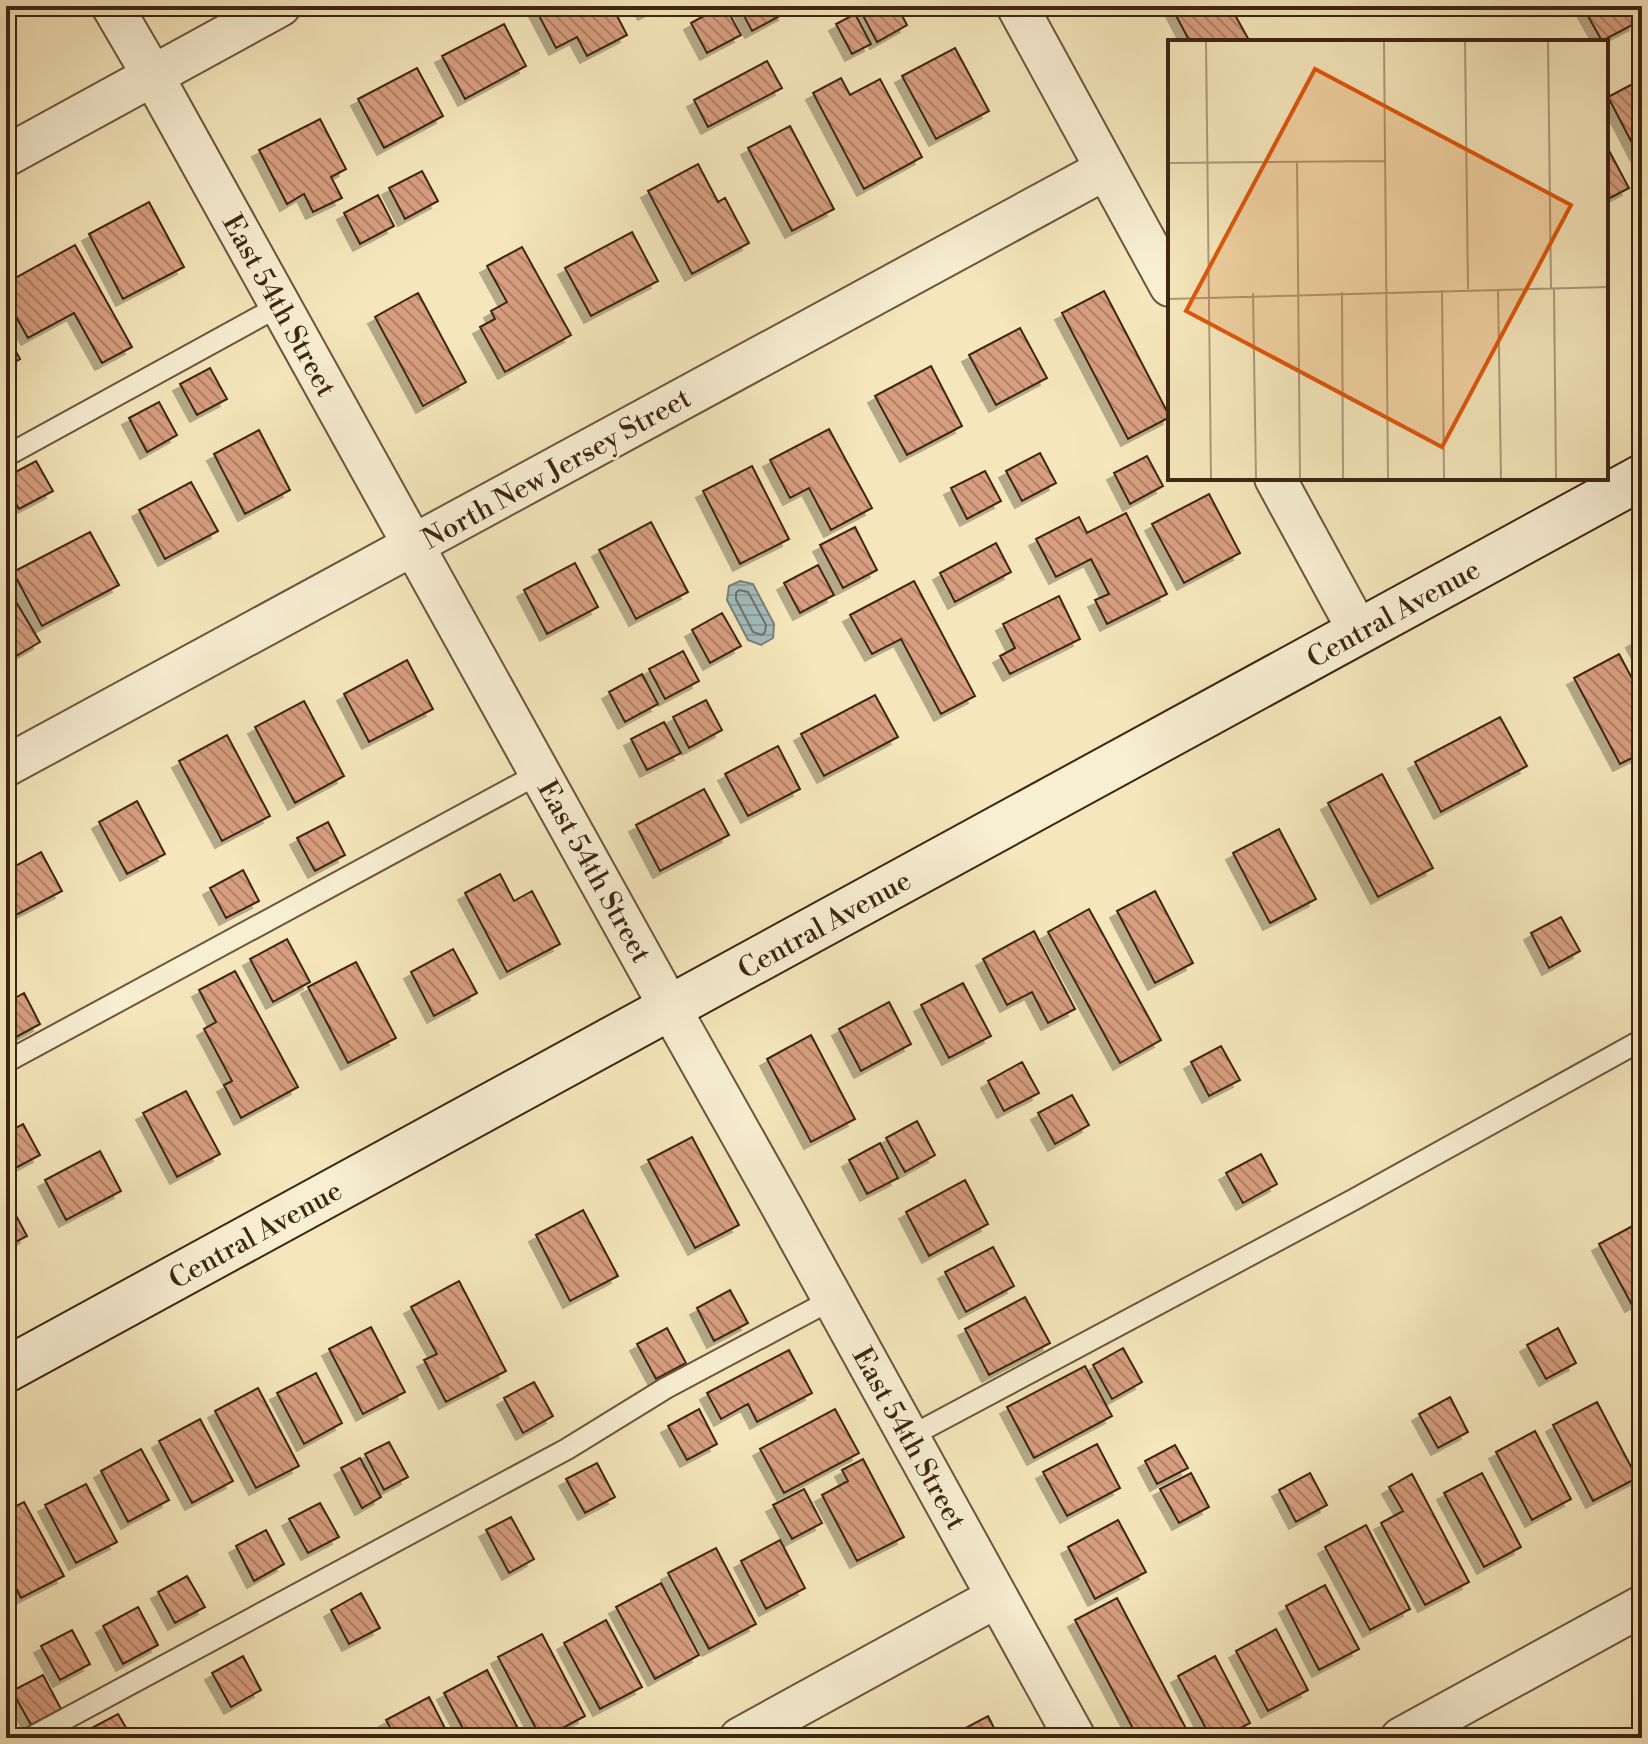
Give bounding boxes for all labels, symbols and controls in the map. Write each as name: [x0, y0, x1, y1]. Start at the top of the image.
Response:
inset map: [1168, 40, 1608, 480]
street label: East 54th Street: [214, 208, 343, 403]
street label: North New Jersey Street: [416, 381, 697, 558]
street label: Central Avenue: [1301, 552, 1486, 676]
street label: East 54th Street: [529, 774, 658, 969]
street label: Central Avenue: [732, 863, 917, 987]
street label: Central Avenue: [163, 1173, 348, 1297]
street label: East 54th Street: [844, 1341, 973, 1536]

